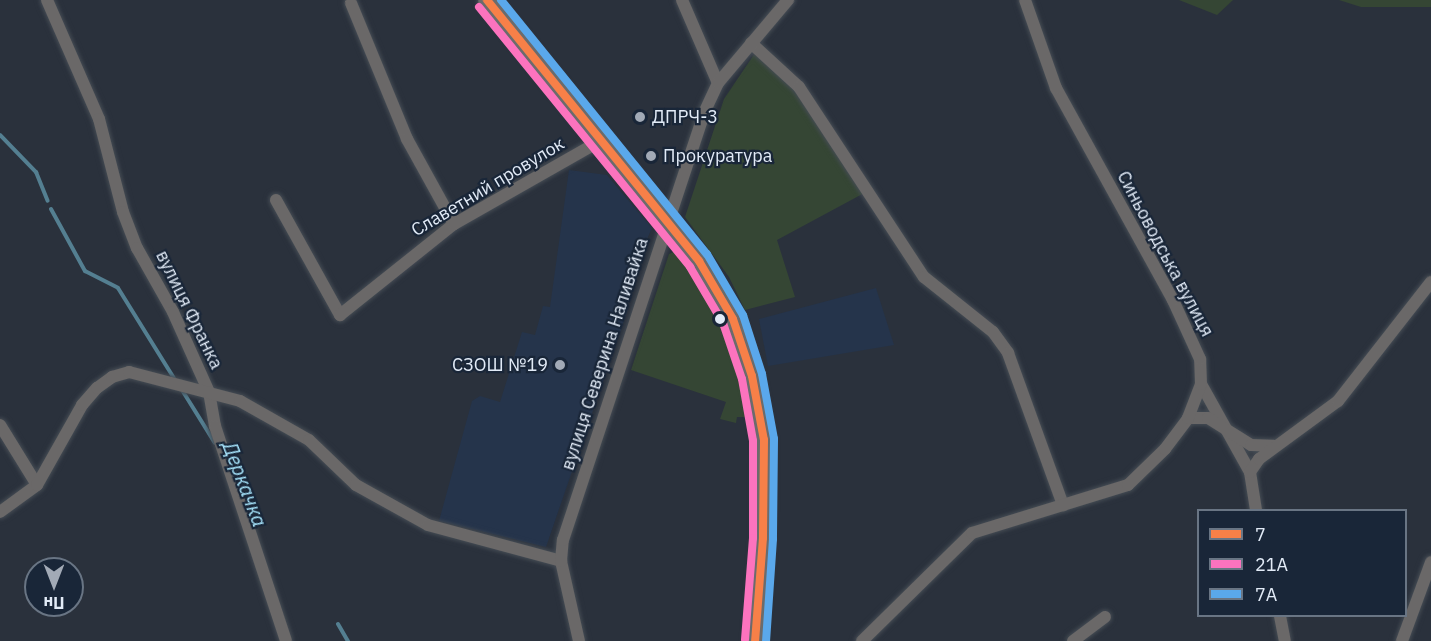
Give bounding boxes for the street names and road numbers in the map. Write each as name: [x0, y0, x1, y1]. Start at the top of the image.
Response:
street label: Славетний провулок: [408, 133, 568, 241]
street label: Синьоводська вулиця: [1112, 168, 1218, 340]
street label: вулиця Северина Наливайка: [557, 235, 653, 473]
street label: вулиця Франка: [151, 247, 227, 373]

